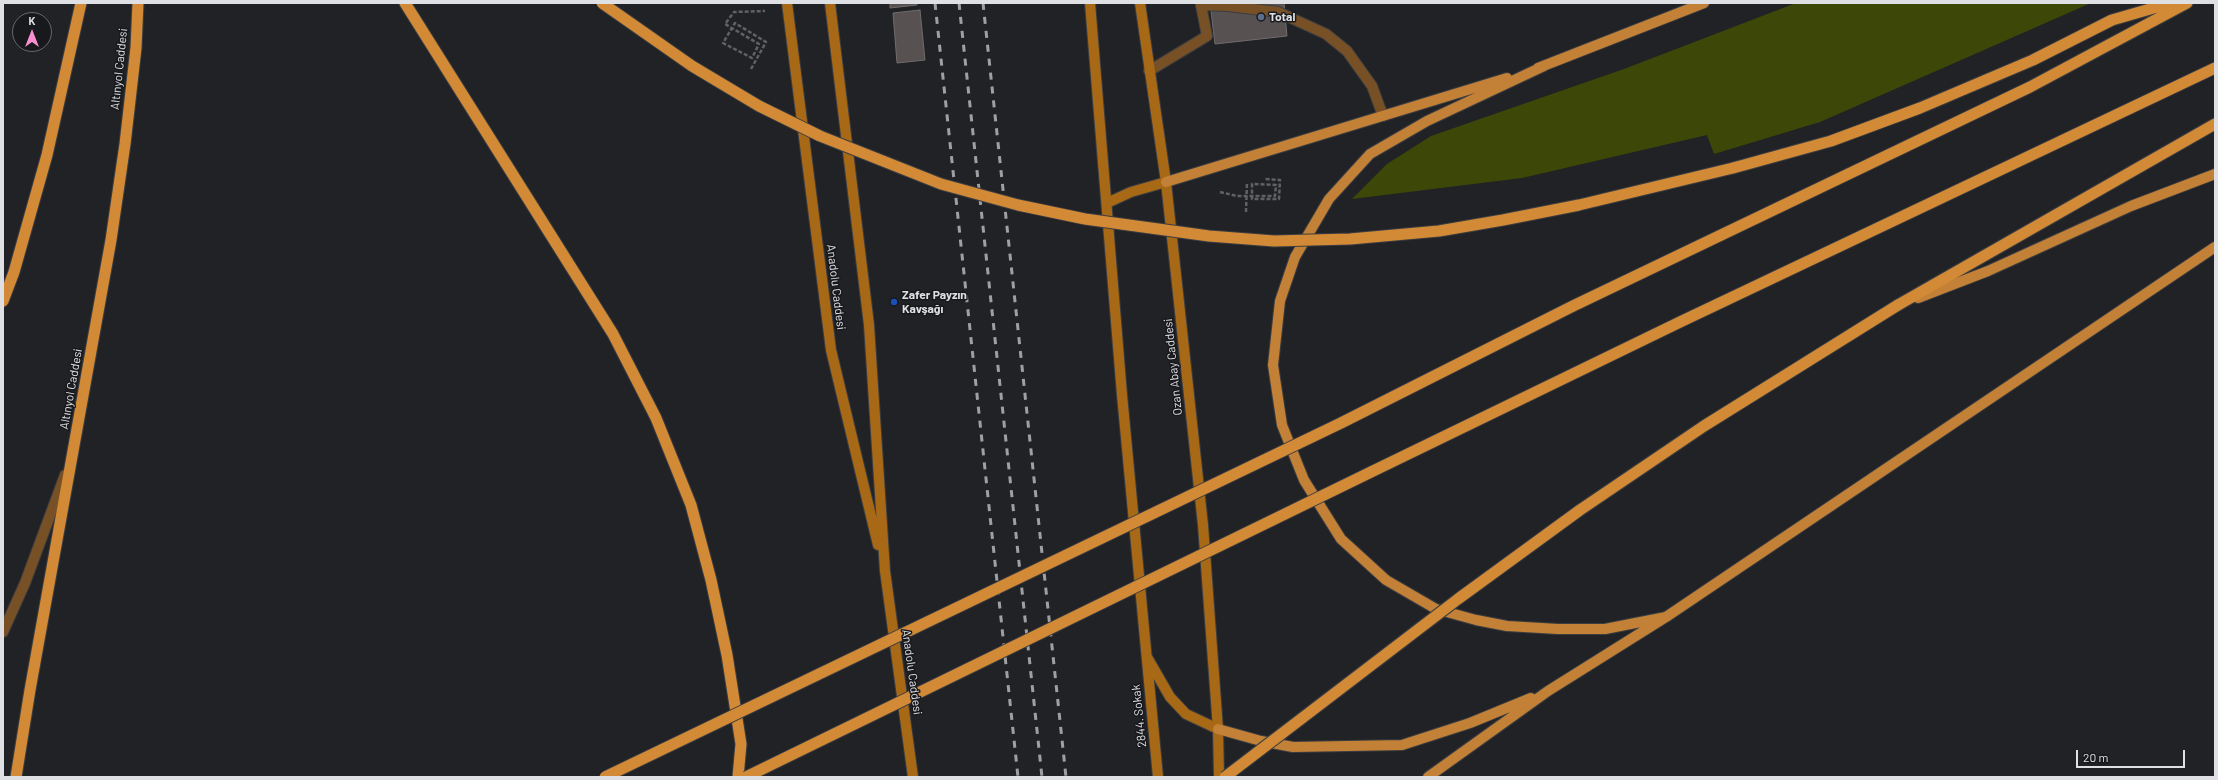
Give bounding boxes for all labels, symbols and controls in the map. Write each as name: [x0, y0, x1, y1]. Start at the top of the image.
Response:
place label: Total: [1269, 10, 1295, 24]
north arrow: [12, 12, 52, 52]
marker: Total: [1256, 12, 1266, 22]
text: K: [29, 14, 35, 27]
street label: Altınyol Caddesi: [108, 28, 130, 110]
street label: Anadolu Caddesi: [824, 243, 848, 331]
place label: Zafer Payzın Kavşağı: [902, 288, 967, 316]
marker: Zafer Payzın Kavşağı: [889, 297, 899, 307]
street label: Ozan Abay Caddesi: [1161, 318, 1185, 416]
street label: Altınyol Caddesi: [57, 347, 85, 431]
street label: Anadolu Caddesi: [899, 628, 925, 716]
street label: 2844. Sokak: [1129, 684, 1149, 748]
scale bar: [2078, 742, 2187, 768]
text: 20 m: [2083, 750, 2109, 764]

